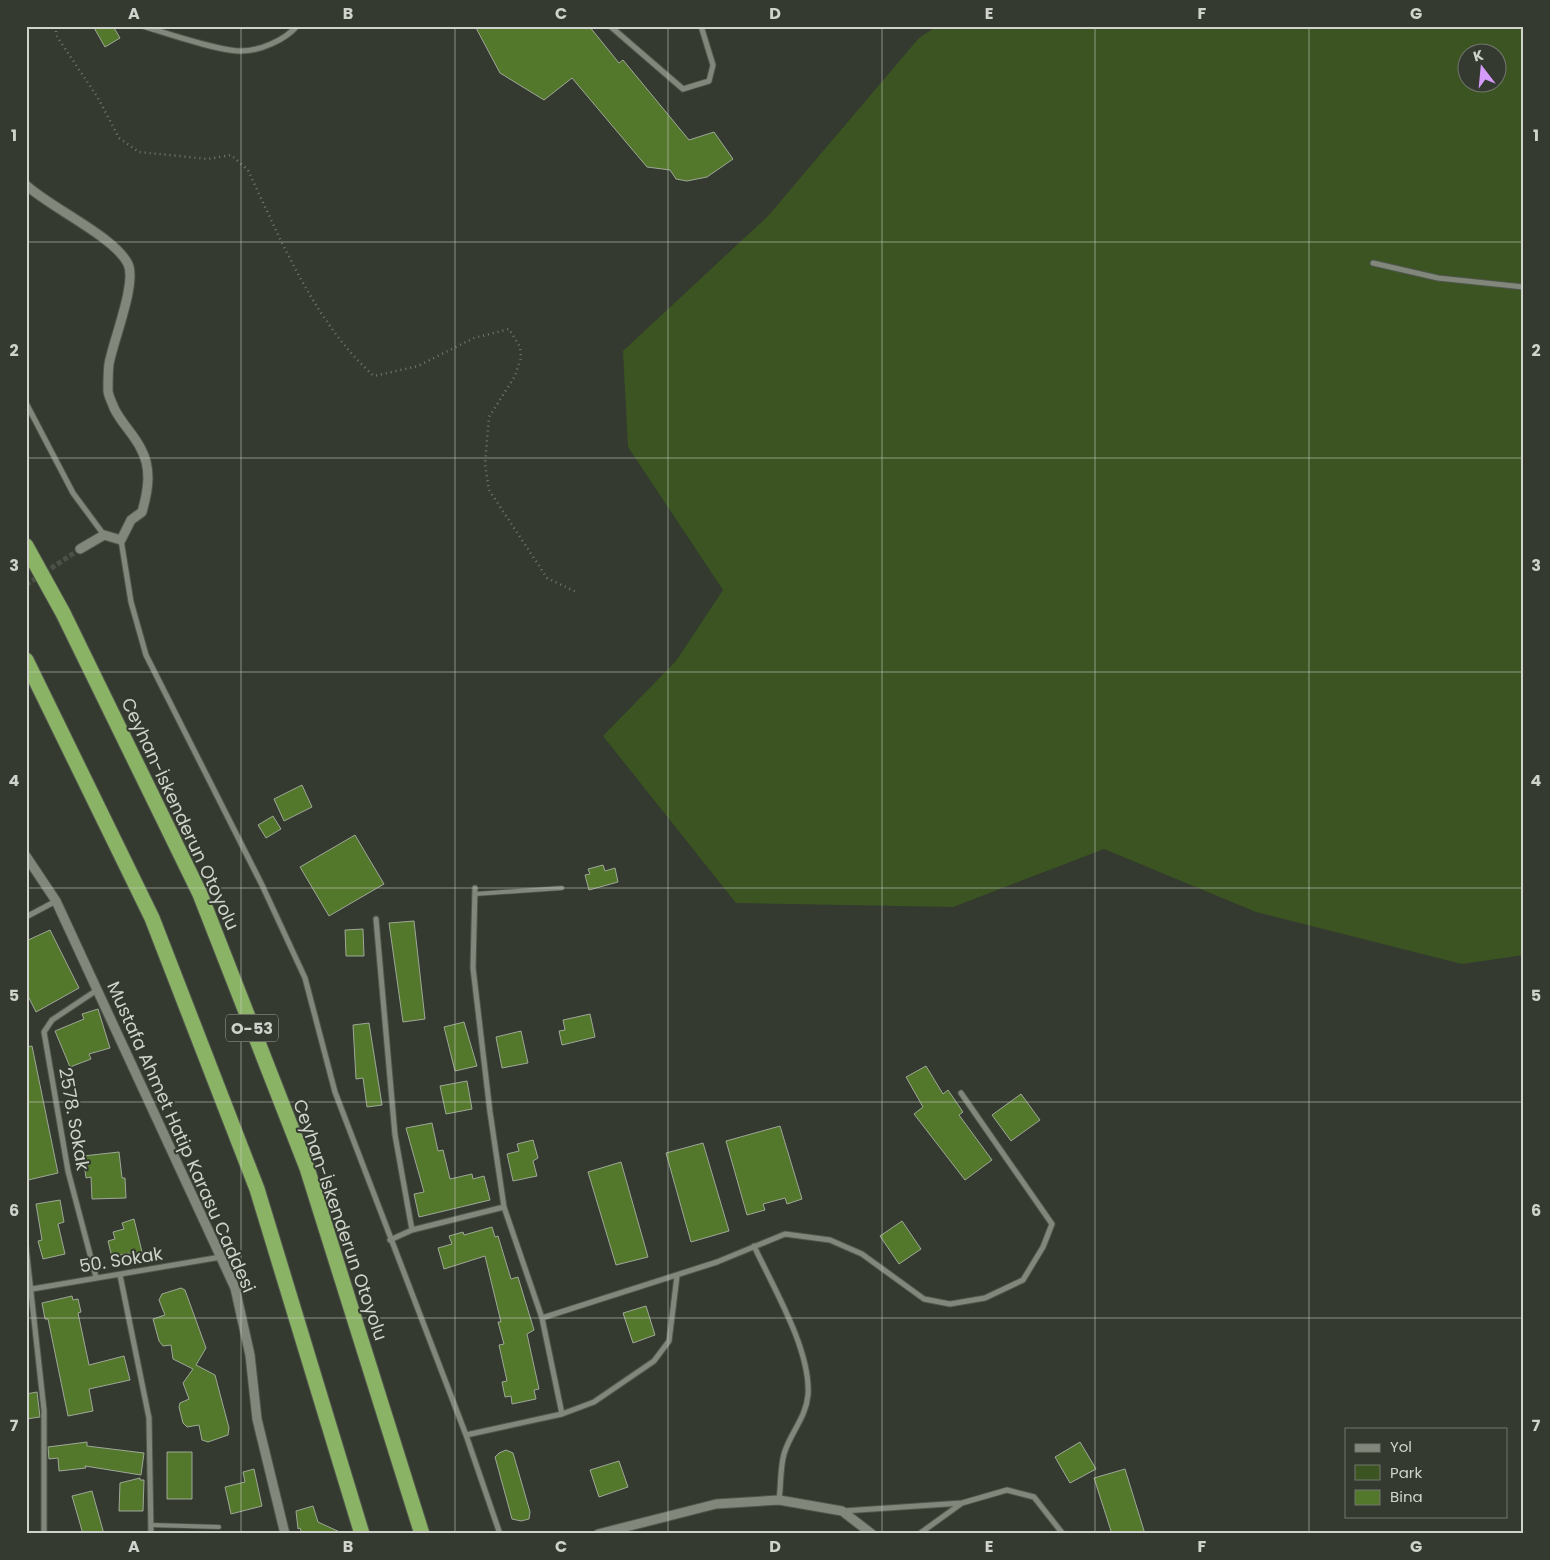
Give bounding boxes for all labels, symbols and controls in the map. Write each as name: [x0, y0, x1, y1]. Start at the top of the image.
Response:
text: A: [128, 2, 140, 25]
text: B: [343, 2, 353, 25]
text: C: [555, 2, 567, 25]
text: D: [769, 2, 781, 25]
text: E: [985, 2, 993, 25]
text: F: [1198, 2, 1207, 25]
text: G: [1410, 2, 1422, 25]
north arrow: [1458, 42, 1508, 92]
text: K: [1471, 44, 1486, 66]
text: 1: [11, 124, 17, 147]
text: 1: [1533, 124, 1539, 147]
text: 2: [9, 339, 19, 362]
text: 2: [1531, 339, 1541, 362]
text: 3: [9, 554, 19, 577]
text: 3: [1531, 554, 1541, 577]
street label: Ceyhan-İskenderun Otoyolu: [115, 693, 245, 934]
text: 4: [9, 769, 20, 792]
text: 4: [1531, 769, 1542, 792]
street label: Mustafa Ahmet Hatip Karasu Caddesi: [101, 977, 262, 1296]
text: 5: [9, 984, 19, 1007]
text: 5: [1531, 984, 1541, 1007]
road number: O-53: [226, 1014, 278, 1042]
street label: 2578. Sokak: [53, 1065, 96, 1173]
street label: Ceyhan-İskenderun Otoyolu: [287, 1096, 394, 1344]
text: 6: [9, 1199, 19, 1222]
text: 6: [1531, 1199, 1541, 1222]
street label: 50. Sokak: [77, 1240, 165, 1278]
text: 7: [10, 1414, 19, 1437]
text: 7: [1532, 1414, 1541, 1437]
legend: [1345, 1428, 1508, 1518]
text: Yol: [1390, 1436, 1412, 1457]
text: Park: [1390, 1462, 1422, 1483]
text: Bina: [1390, 1486, 1423, 1507]
text: A: [128, 1535, 140, 1558]
text: B: [343, 1535, 353, 1558]
text: C: [555, 1535, 567, 1558]
text: D: [769, 1535, 781, 1558]
text: E: [985, 1535, 993, 1558]
text: F: [1198, 1535, 1207, 1558]
text: G: [1410, 1535, 1422, 1558]

